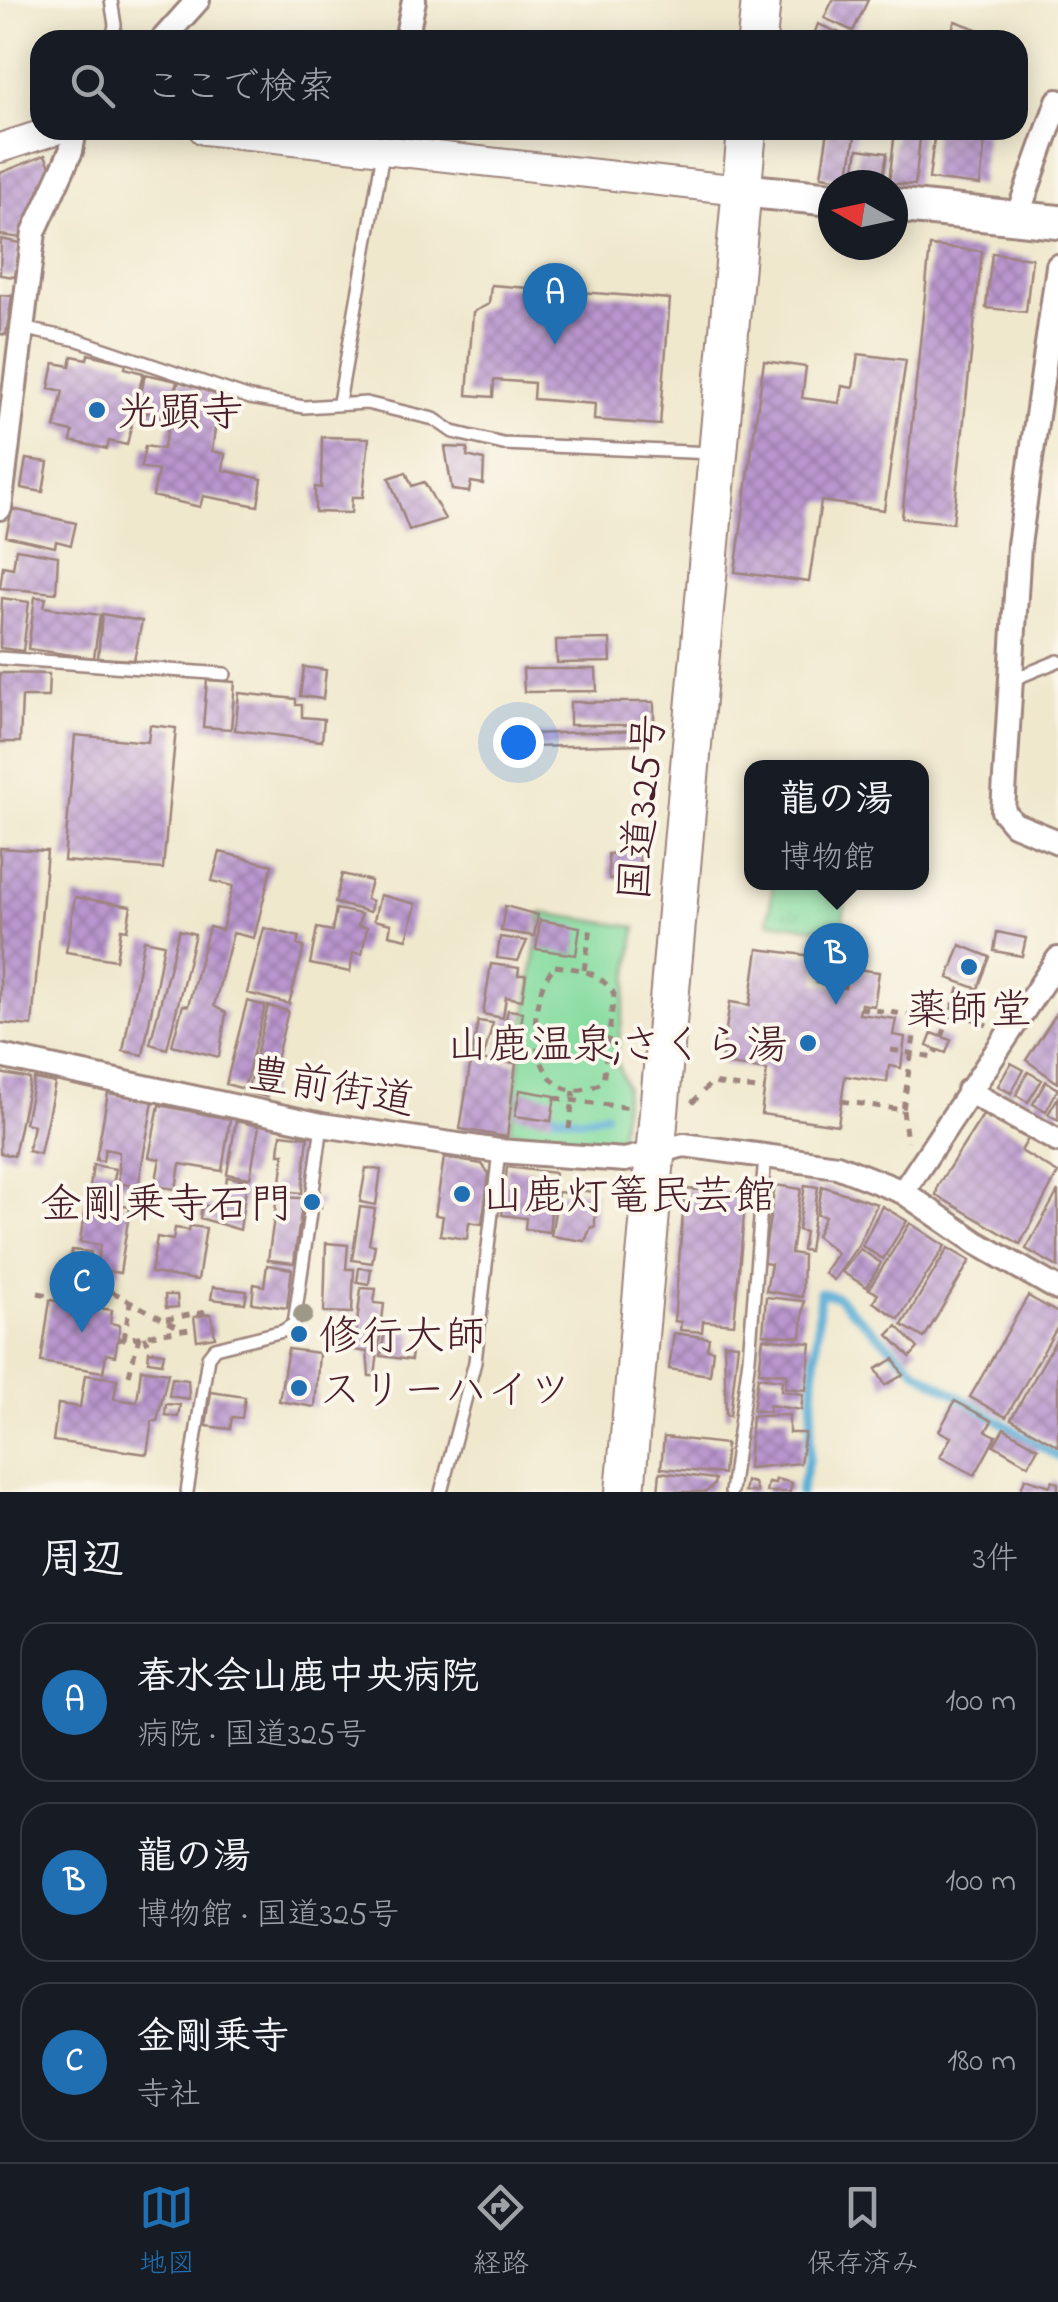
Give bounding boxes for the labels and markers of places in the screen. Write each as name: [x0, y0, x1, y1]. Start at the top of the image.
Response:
pin: A: [522, 262, 588, 345]
place label: 光顕寺: [117, 384, 243, 445]
marker: 光顕寺: [86, 399, 108, 421]
pin: B: [804, 922, 868, 1005]
marker: 薬師堂: [958, 956, 980, 978]
place label: 薬師堂: [906, 982, 1032, 1043]
place label: 山鹿温泉;さくら湯: [447, 1017, 788, 1078]
marker: 山鹿温泉;さくら湯: [797, 1032, 819, 1054]
place label: 山鹿灯篭民芸館: [482, 1168, 776, 1229]
place label: 金剛乗寺石門: [40, 1176, 292, 1237]
marker: 山鹿灯篭民芸館: [451, 1183, 473, 1205]
marker: 金剛乗寺石門: [301, 1191, 323, 1213]
pin: C: [49, 1250, 114, 1333]
place label: 修行大師: [319, 1308, 487, 1369]
marker: 修行大師: [288, 1323, 310, 1345]
place label: スリーハイツ: [319, 1362, 571, 1423]
marker: スリーハイツ: [288, 1377, 310, 1399]

